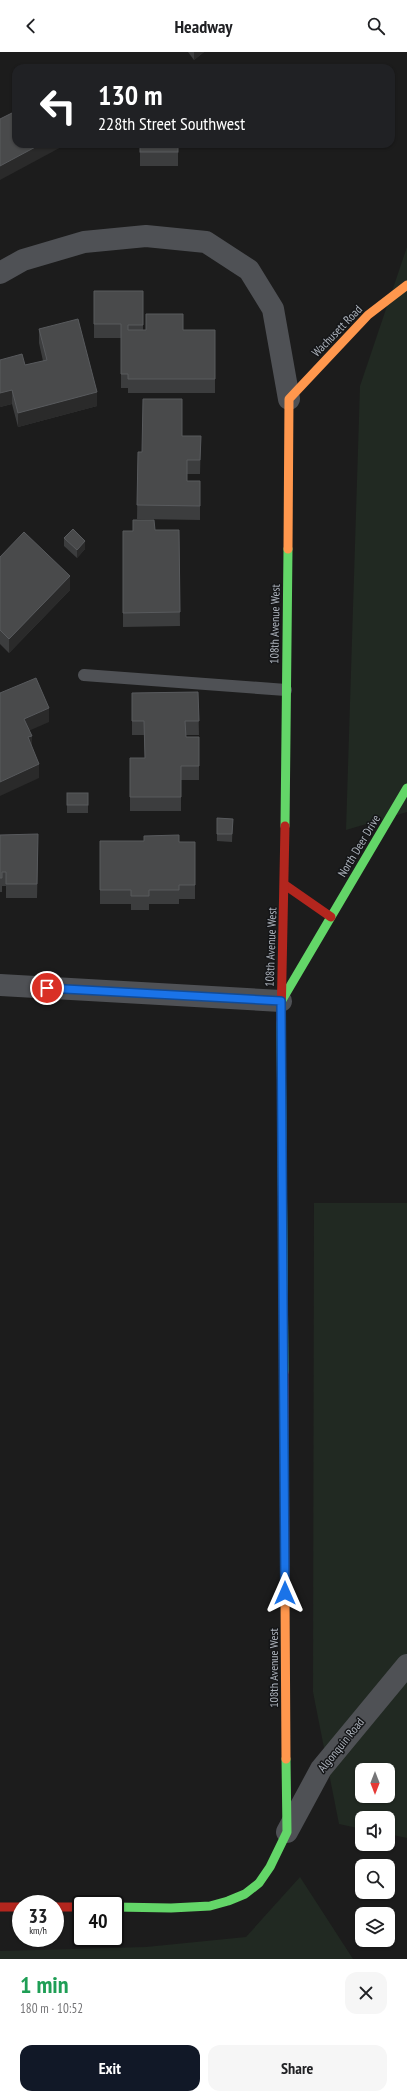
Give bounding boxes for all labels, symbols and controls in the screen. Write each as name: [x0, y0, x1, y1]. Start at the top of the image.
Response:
icon: back: [20, 15, 42, 37]
text: Headway: [174, 15, 233, 38]
icon: search: [365, 15, 387, 37]
text: 130 m: [98, 76, 162, 113]
icon: left: [32, 80, 84, 132]
text: 228th Street Southwest: [98, 112, 245, 135]
street label: Wachusett Road: [308, 302, 365, 360]
street label: 108th Avenue West: [266, 583, 283, 664]
street label: North Deer Drive: [334, 812, 383, 880]
street label: 108th Avenue West: [262, 906, 279, 987]
pin: [30, 971, 64, 1005]
icon: arrive: [36, 977, 58, 999]
position arrow: [264, 1572, 306, 1614]
street label: 108th Avenue West: [266, 1627, 281, 1708]
street label: Algonquin Road: [314, 1715, 367, 1775]
north arrow: [355, 1763, 395, 1803]
map controls: [355, 1763, 395, 1947]
button: sound: [355, 1811, 395, 1851]
button: search: [355, 1859, 395, 1899]
speed limit sign: 40: [72, 1895, 124, 1947]
text: 33: [28, 1903, 48, 1929]
button: layers: [355, 1907, 395, 1947]
text: km/h: [29, 1924, 47, 1937]
text: 1 min: [20, 1969, 68, 2000]
button: close: [345, 1972, 387, 2014]
text: 180 m · 10:52: [20, 2000, 83, 2017]
button: Exit: [20, 2045, 200, 2091]
button: Share: [208, 2045, 387, 2091]

